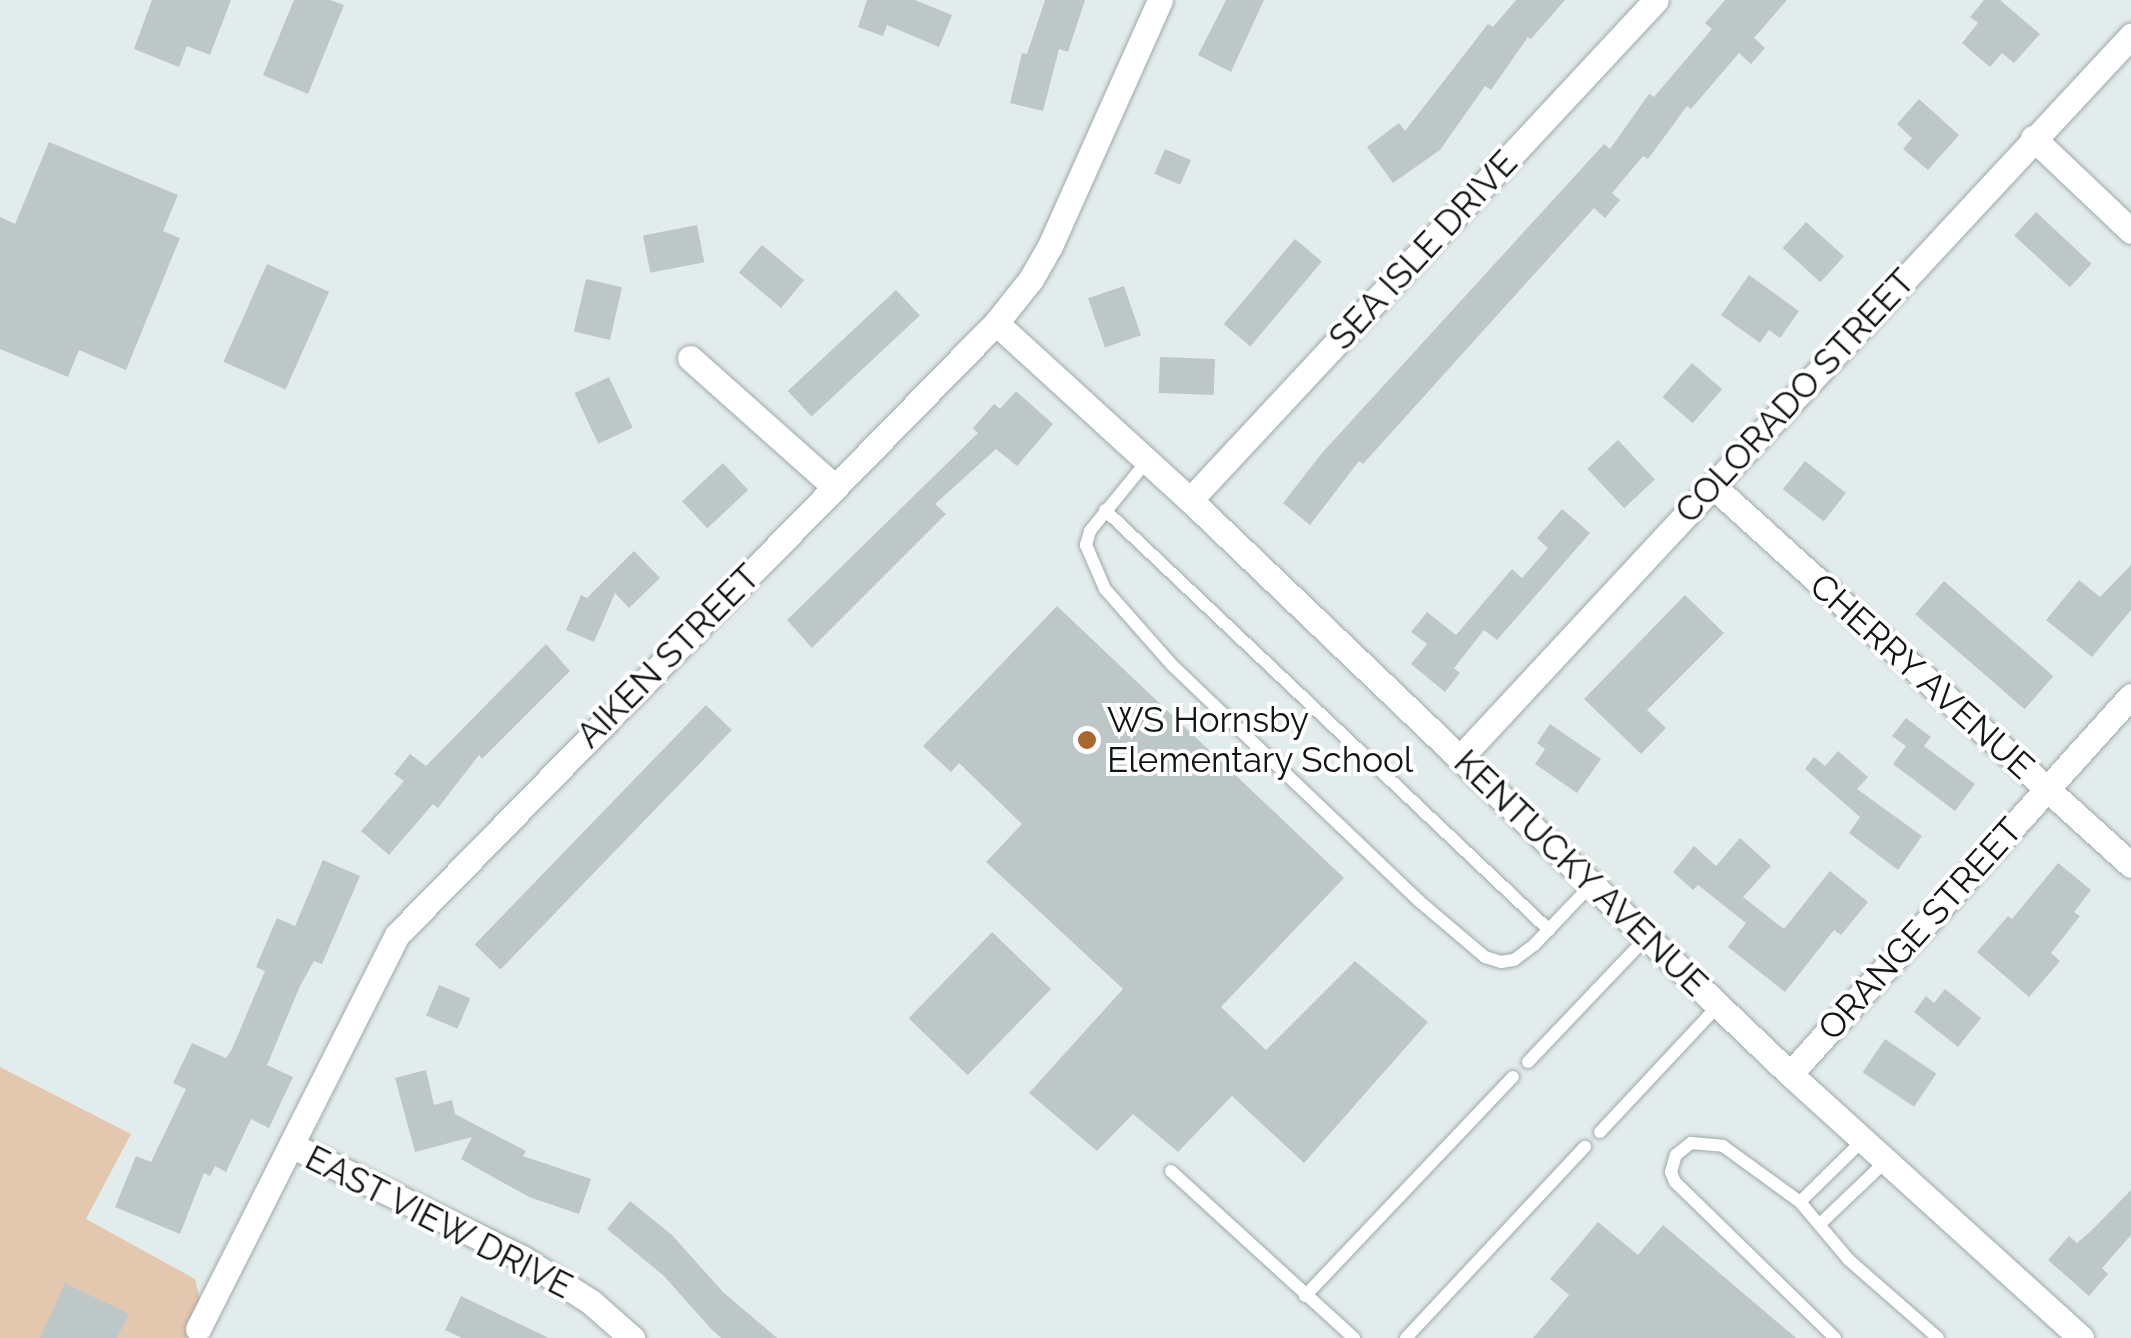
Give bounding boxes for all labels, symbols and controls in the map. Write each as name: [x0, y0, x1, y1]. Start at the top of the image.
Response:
street label: SEA ISLE DRIVE: [1320, 142, 1526, 358]
street label: COLORADO STREET: [1667, 260, 1923, 532]
street label: AIKEN STREET: [568, 556, 768, 756]
street label: CHERRY AVENUE: [1801, 564, 2043, 788]
place label: WS Hornsby Elementary School: [1107, 699, 1414, 781]
marker: WS Hornsby Elementary School: [1076, 729, 1098, 751]
street label: KENTUCKY AVENUE: [1445, 740, 1717, 1006]
street label: ORANGE STREET: [1809, 809, 2031, 1049]
street label: EAST VIEW DRIVE: [297, 1136, 581, 1308]

